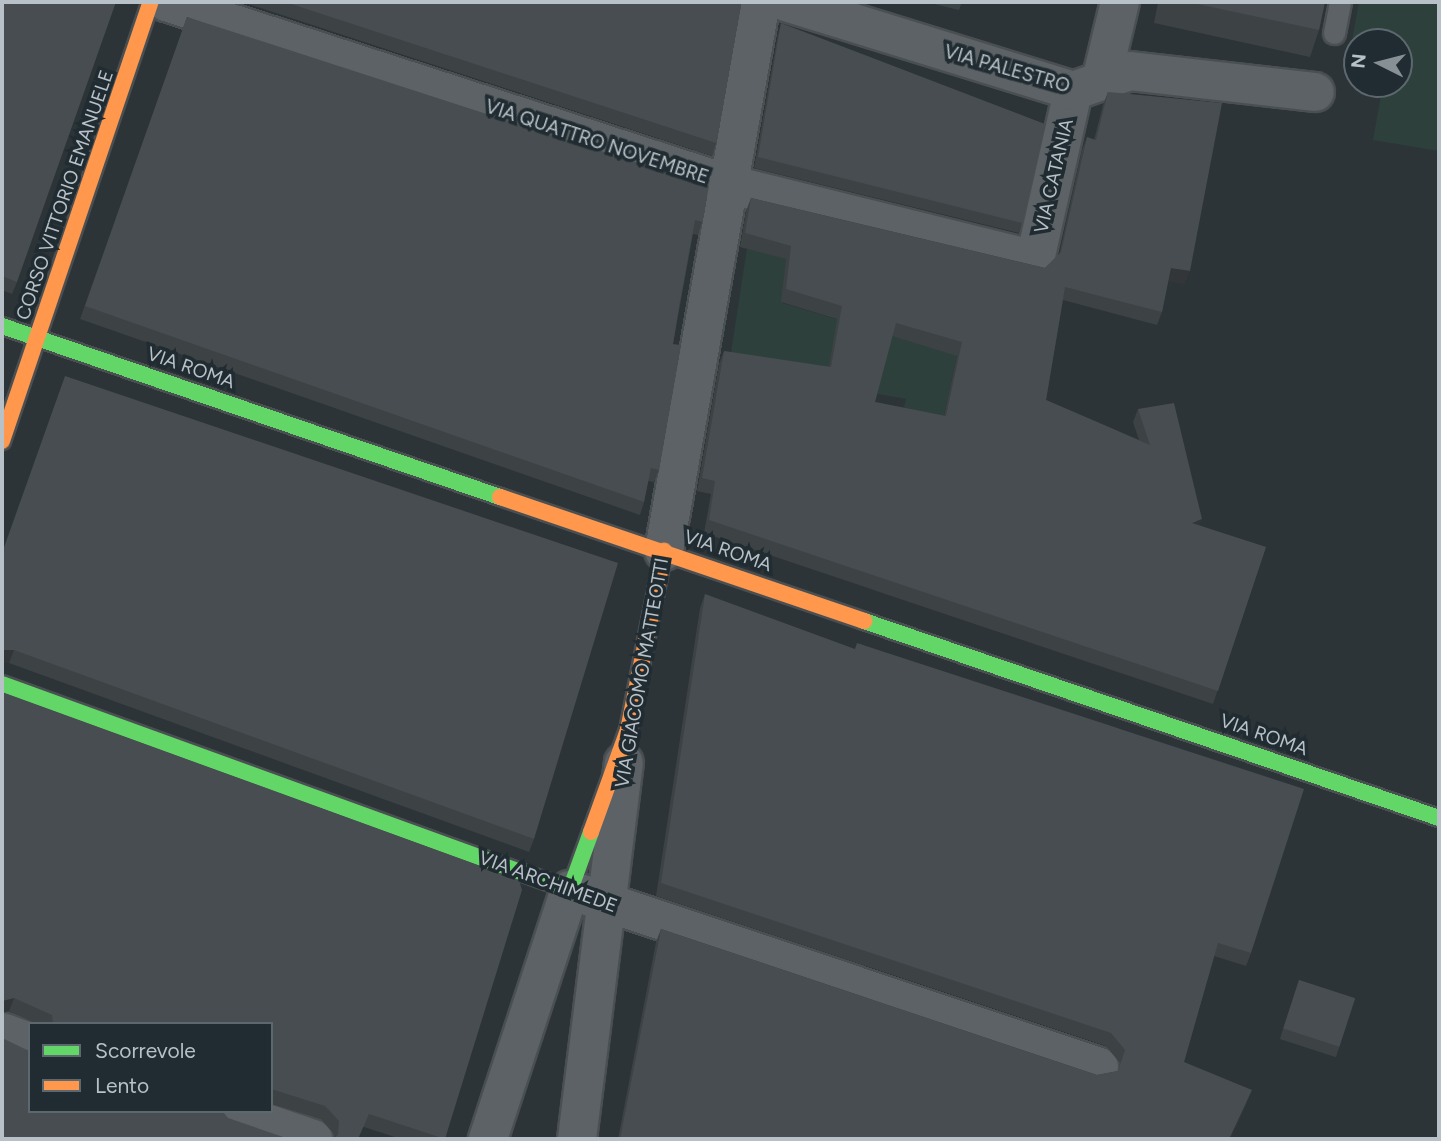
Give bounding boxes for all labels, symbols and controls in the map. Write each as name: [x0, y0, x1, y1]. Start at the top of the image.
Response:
north arrow: [1343, 28, 1413, 98]
street label: VIA PALESTRO: [942, 40, 1072, 98]
text: N: [1346, 52, 1371, 69]
street label: CORSO VITTORIO EMANUELE: [11, 67, 119, 323]
street label: VIA QUATTRO NOVEMBRE: [482, 95, 712, 189]
street label: VIA CATANIA: [1030, 116, 1078, 236]
street label: VIA ROMA: [144, 342, 238, 394]
street label: VIA ROMA: [681, 525, 775, 577]
street label: VIA GIACOMO MATTEOTTI: [611, 556, 673, 790]
street label: VIA ROMA: [1217, 709, 1311, 761]
street label: VIA ARCHIMEDE: [476, 846, 620, 918]
legend: [28, 1022, 273, 1113]
text: Scorrevole: [95, 1038, 196, 1063]
text: Lento: [95, 1073, 149, 1098]

